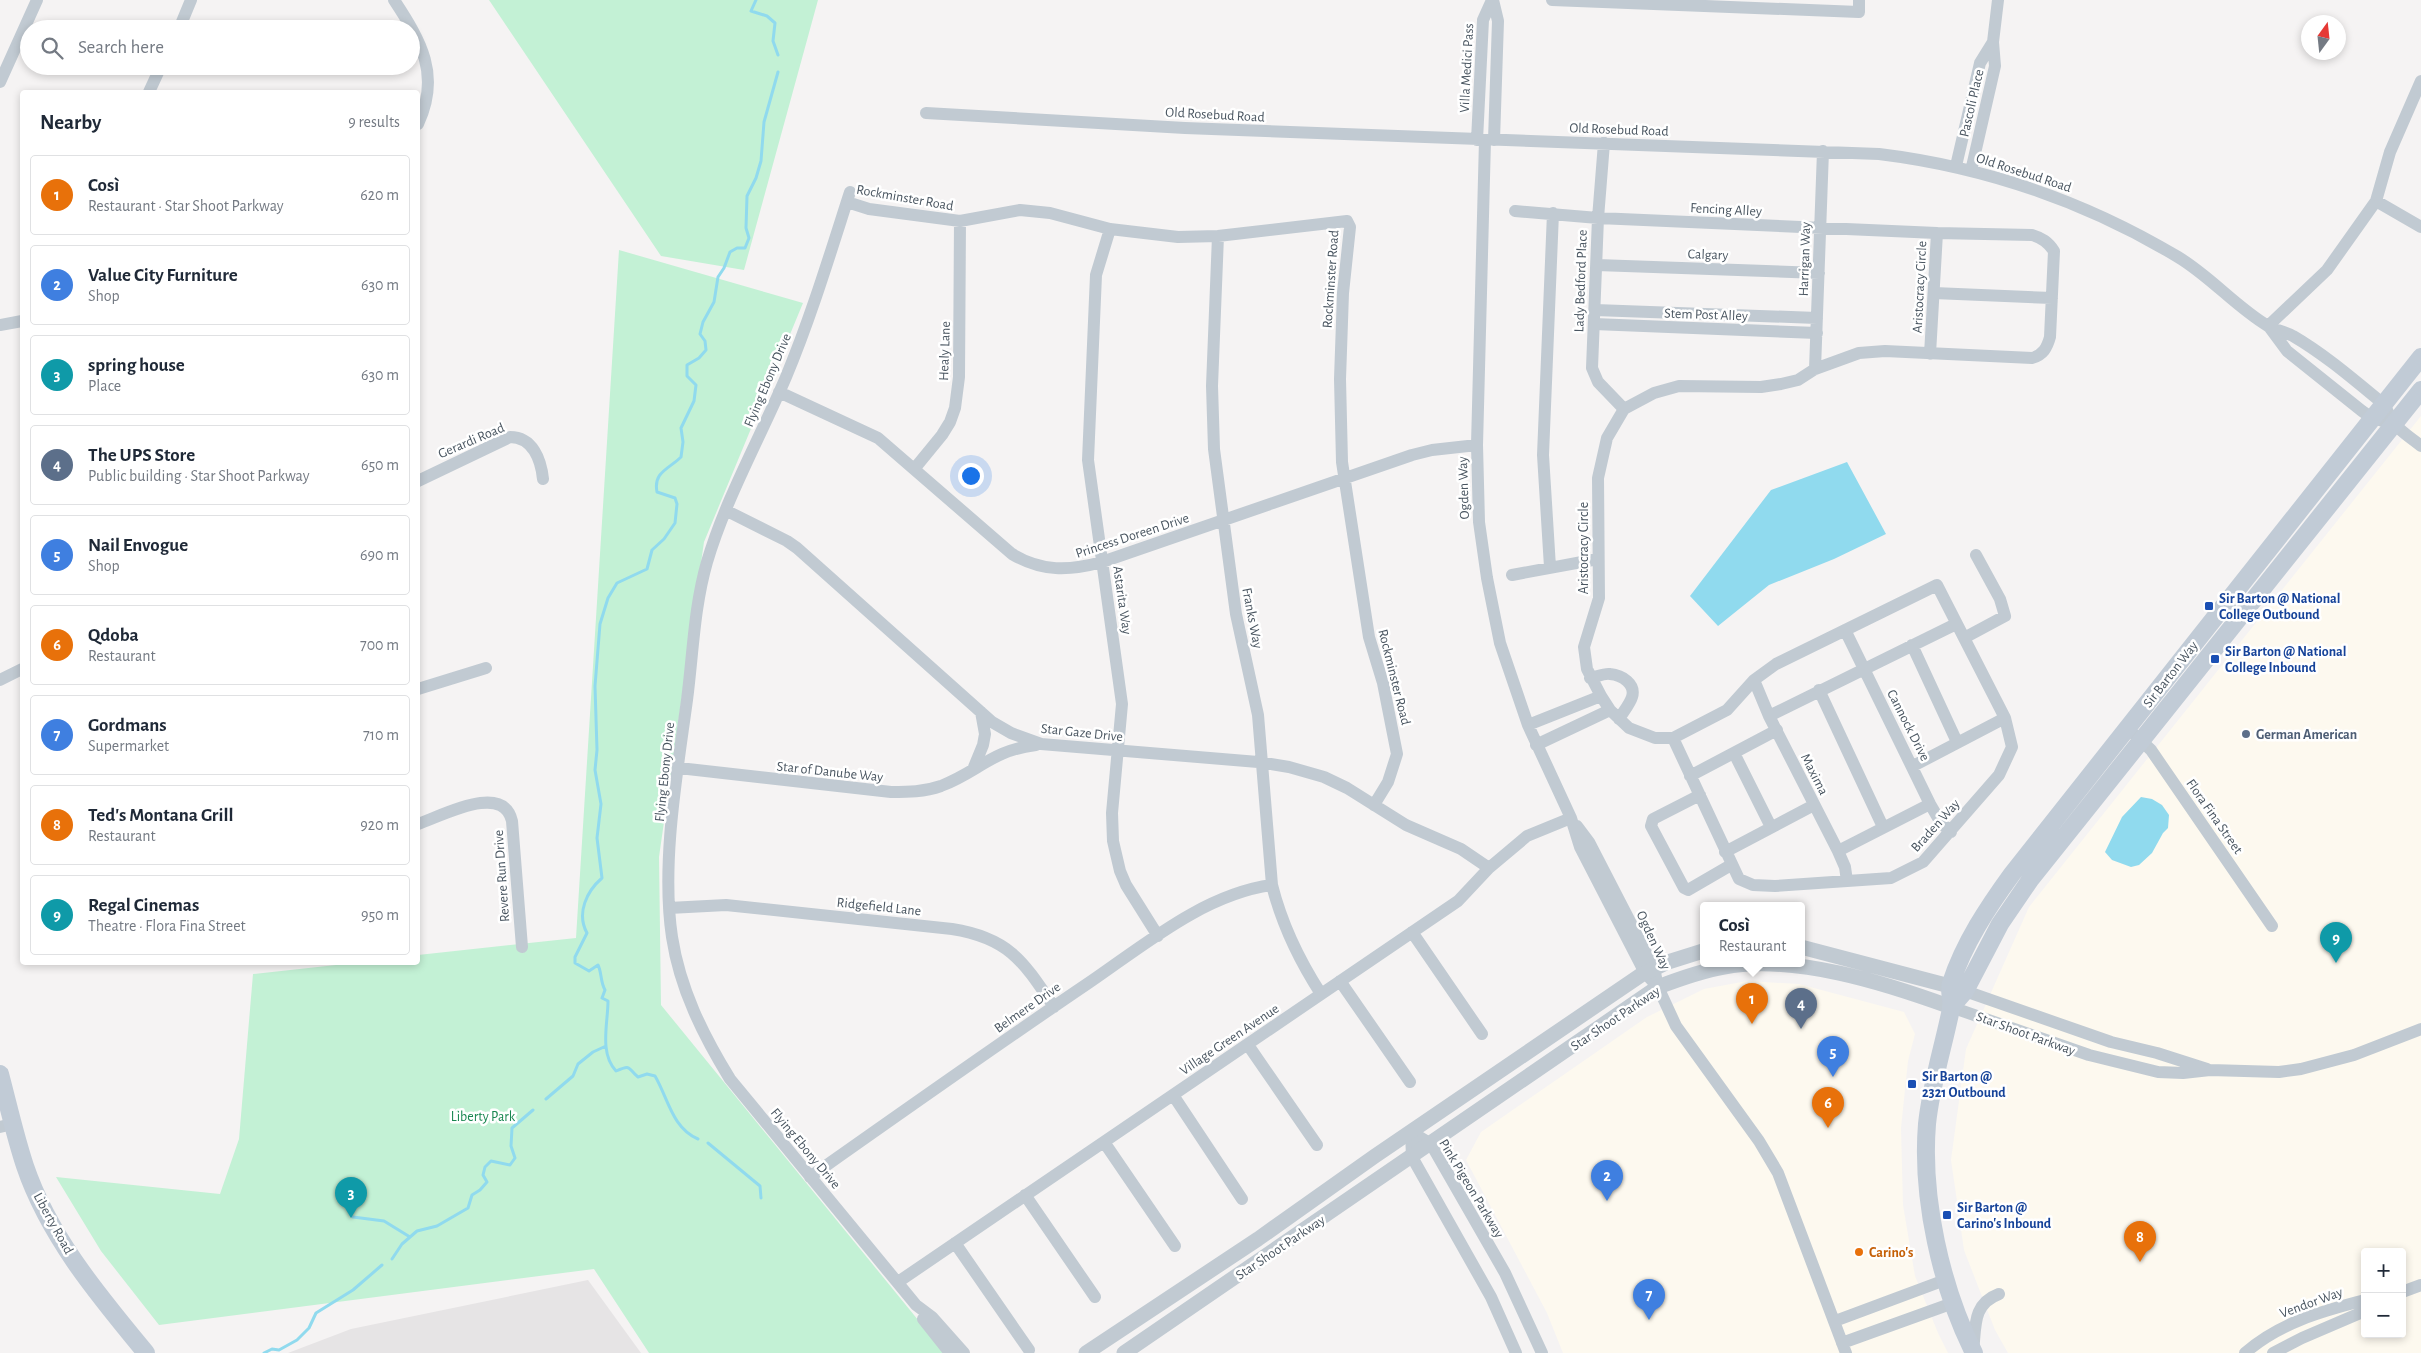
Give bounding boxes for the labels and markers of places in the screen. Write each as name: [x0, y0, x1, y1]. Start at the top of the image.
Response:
place label: Sir Barton @ National College Outbound: [2219, 592, 2341, 622]
marker: Sir Barton @ National College Outbound: [2203, 600, 2215, 612]
place label: Sir Barton @ National College Inbound: [2225, 645, 2347, 675]
marker: Sir Barton @ National College Inbound: [2209, 653, 2221, 665]
marker: German American: [2240, 728, 2252, 740]
place label: German American: [2256, 728, 2357, 742]
pin: 9: [2320, 922, 2352, 963]
pin: 1: [1736, 983, 1768, 1024]
pin: 4: [1785, 988, 1817, 1029]
pin: 5: [1817, 1036, 1849, 1077]
place label: Sir Barton @ 2321 Outbound: [1922, 1070, 2006, 1100]
marker: Sir Barton @ 2321 Outbound: [1906, 1078, 1918, 1090]
pin: 6: [1812, 1087, 1844, 1128]
pin: 2: [1591, 1160, 1623, 1201]
pin: 3: [335, 1177, 367, 1218]
place label: Sir Barton @ Carino's Inbound: [1957, 1201, 2052, 1231]
marker: Sir Barton @ Carino's Inbound: [1941, 1209, 1953, 1221]
pin: 8: [2124, 1221, 2156, 1262]
marker: Carino's: [1853, 1246, 1865, 1258]
place label: Carino's: [1869, 1246, 1913, 1260]
pin: 7: [1633, 1279, 1665, 1320]

